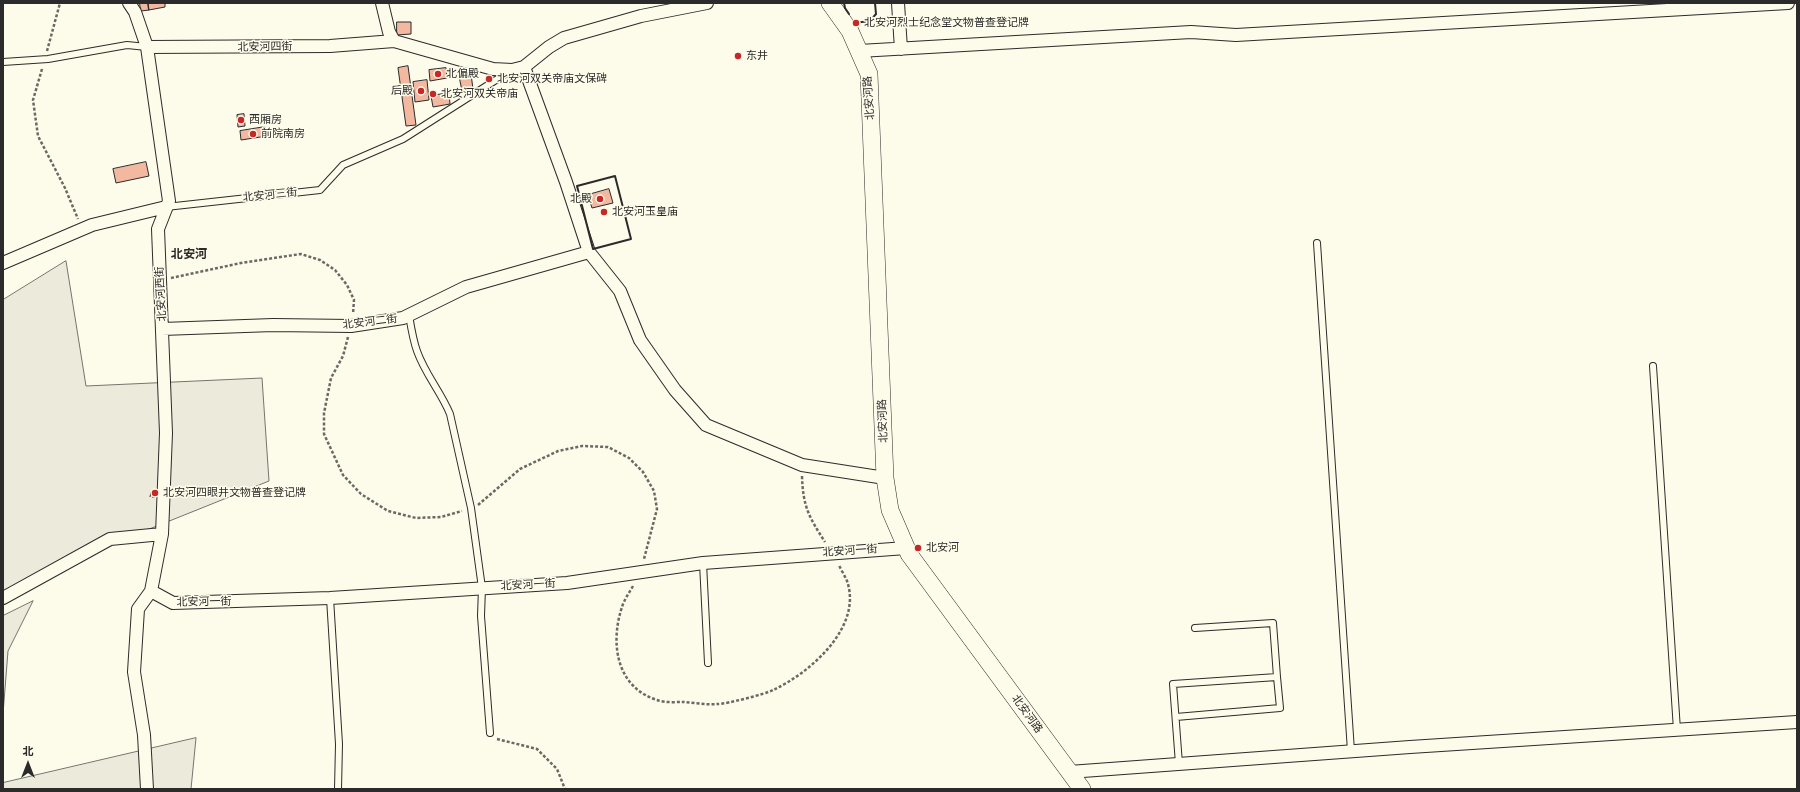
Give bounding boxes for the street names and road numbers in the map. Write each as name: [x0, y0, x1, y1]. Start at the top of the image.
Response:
street label: 北安河四街: [237, 40, 293, 54]
street label: 北安河路: [861, 76, 877, 120]
street label: 北安河三街: [242, 186, 298, 204]
street label: 北安河西街: [153, 266, 169, 322]
street label: 北安河二街: [342, 312, 398, 332]
street label: 北安河路: [876, 399, 890, 443]
street label: 北安河一街: [822, 542, 878, 560]
street label: 北安河一街: [500, 577, 556, 593]
street label: 北安河一街: [176, 595, 232, 609]
street label: 北安河路: [1009, 692, 1045, 736]

